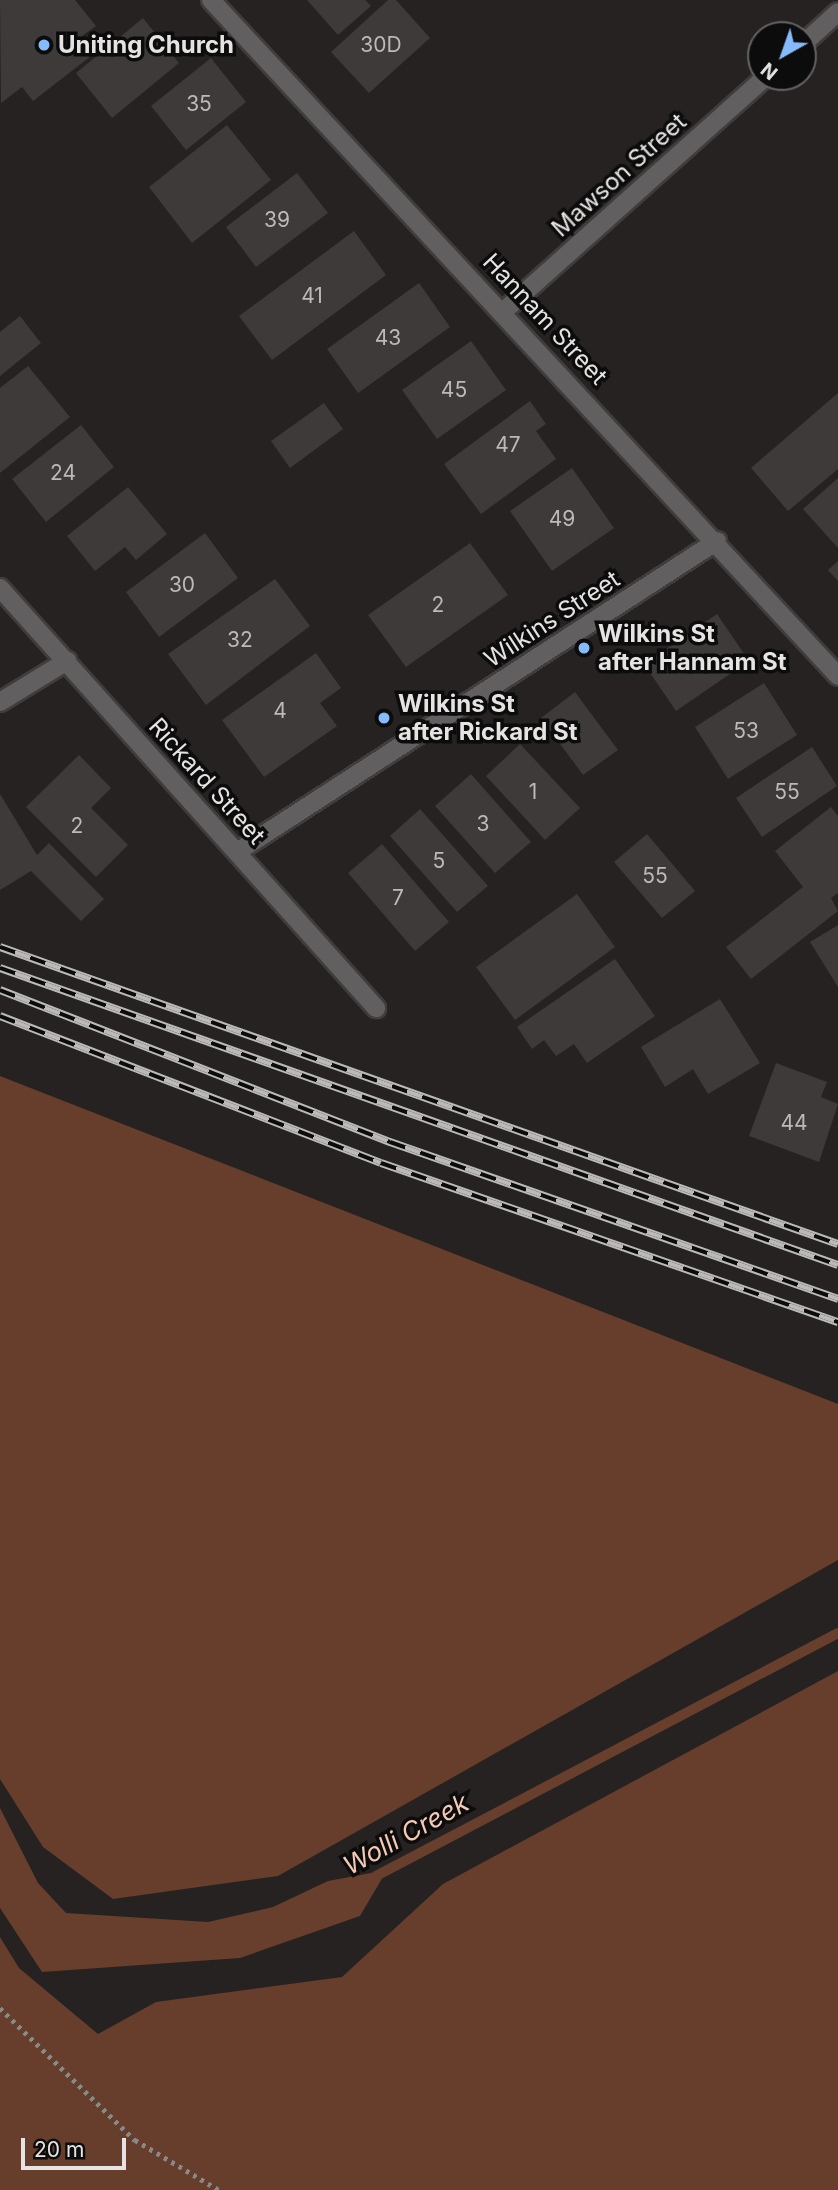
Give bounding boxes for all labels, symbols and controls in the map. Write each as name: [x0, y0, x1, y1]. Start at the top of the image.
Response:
north arrow: [747, 21, 817, 91]
place label: Uniting Church: [58, 31, 234, 59]
house number: 30D: [360, 32, 402, 58]
marker: Uniting Church: [36, 37, 52, 53]
text: N: [757, 57, 782, 84]
house number: 35: [186, 91, 212, 117]
street label: Mawson Street: [546, 107, 692, 243]
house number: 39: [264, 207, 290, 233]
street label: Hannam Street: [477, 248, 613, 390]
house number: 41: [301, 283, 323, 309]
house number: 43: [375, 325, 401, 351]
house number: 45: [441, 377, 467, 403]
house number: 47: [495, 432, 521, 458]
house number: 24: [50, 460, 76, 486]
house number: 49: [549, 506, 575, 532]
street label: Wilkins Street: [479, 565, 625, 673]
house number: 30: [169, 572, 195, 598]
house number: 2: [432, 592, 444, 618]
place label: Wilkins St after Hannam St: [598, 620, 787, 676]
house number: 32: [227, 627, 253, 653]
marker: Wilkins St after Hannam St: [576, 640, 592, 656]
place label: Wilkins St after Rickard St: [398, 690, 578, 746]
house number: 4: [273, 698, 287, 724]
marker: Wilkins St after Rickard St: [376, 710, 392, 726]
street label: Rickard Street: [143, 712, 271, 850]
house number: 53: [733, 718, 759, 744]
house number: 1: [529, 779, 537, 805]
house number: 55: [774, 779, 800, 805]
house number: 3: [477, 811, 489, 837]
house number: 2: [71, 813, 83, 839]
house number: 5: [433, 848, 445, 874]
house number: 55: [642, 863, 668, 889]
house number: 7: [392, 885, 404, 911]
house number: 44: [780, 1110, 808, 1136]
water label: Wolli Creek: [338, 1787, 474, 1881]
scale bar: [24, 2124, 130, 2168]
text: 20 m: [34, 2137, 84, 2162]

